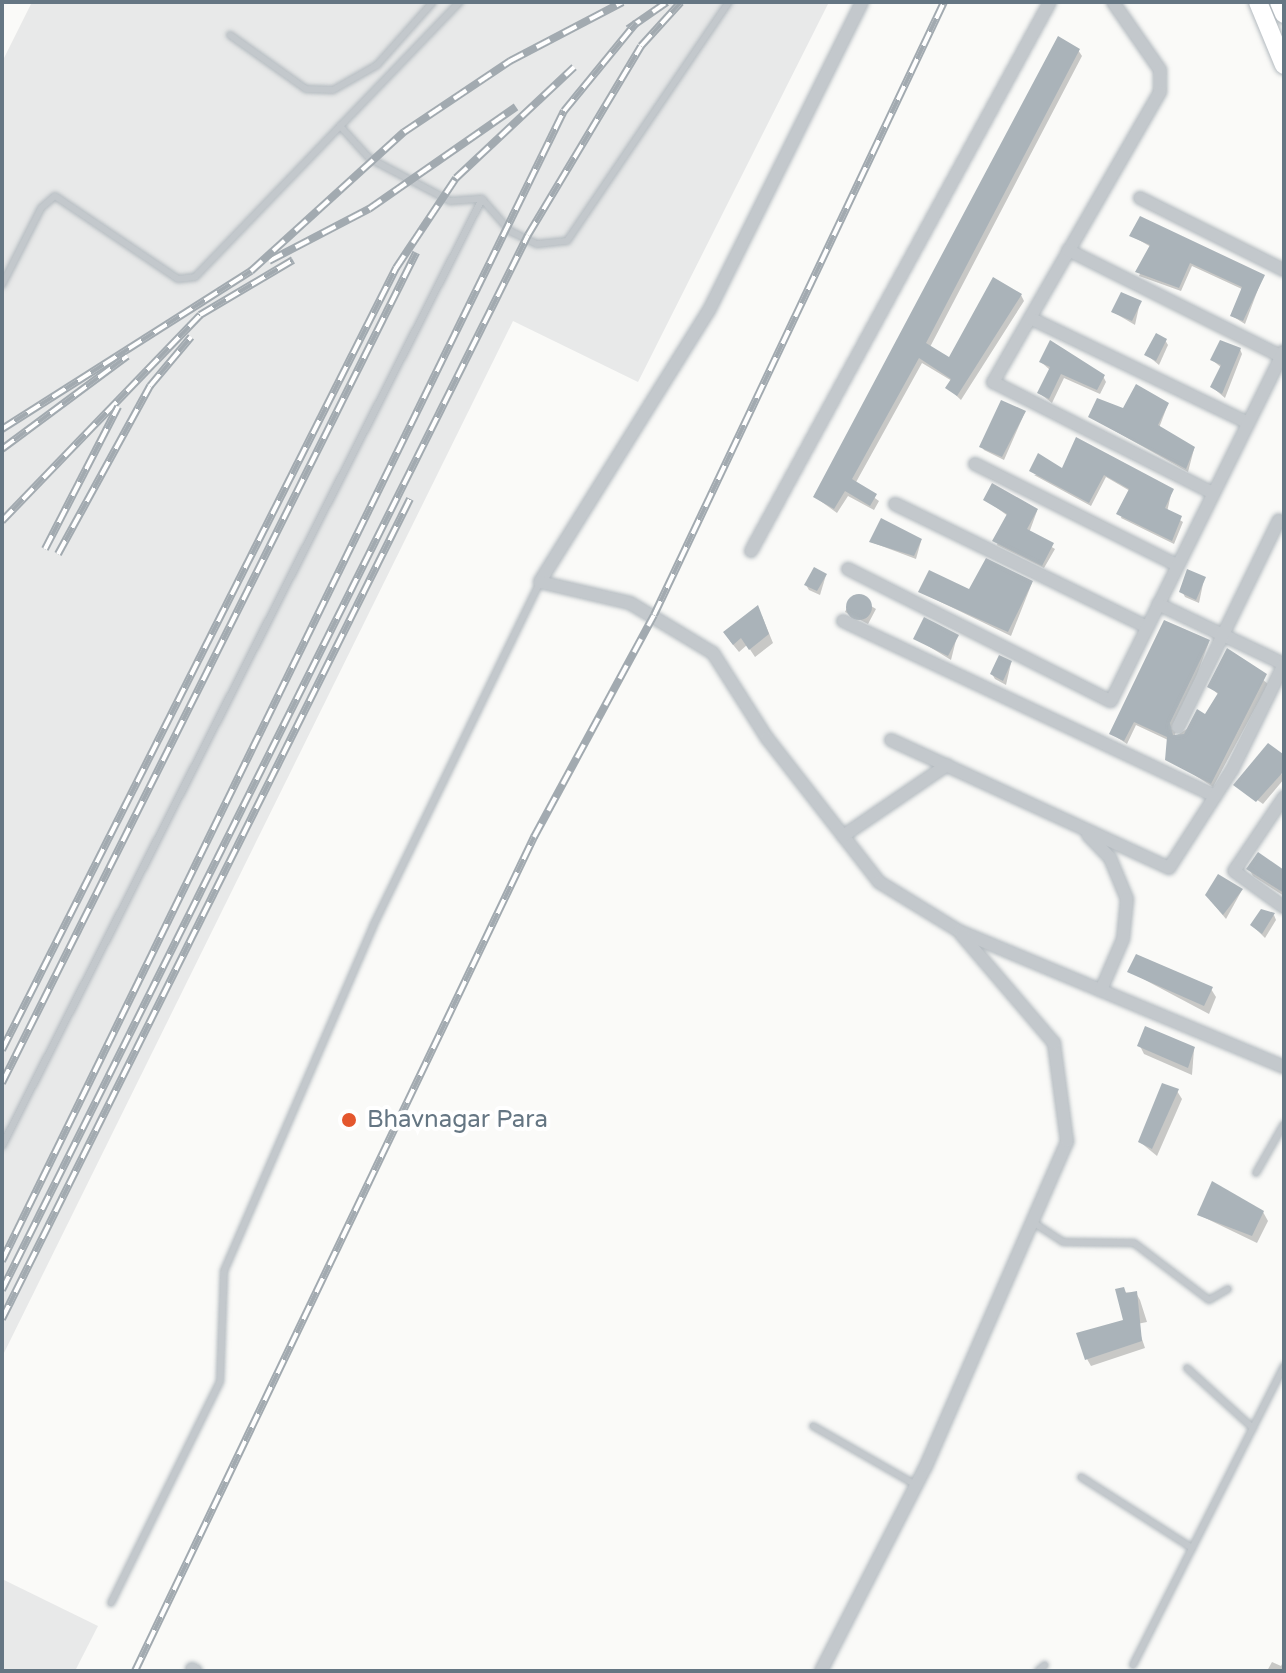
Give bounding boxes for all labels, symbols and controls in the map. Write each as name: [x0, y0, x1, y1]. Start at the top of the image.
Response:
place label: Bhavnagar Para: [367, 1106, 548, 1134]
marker: Bhavnagar Para: [338, 1109, 360, 1131]

